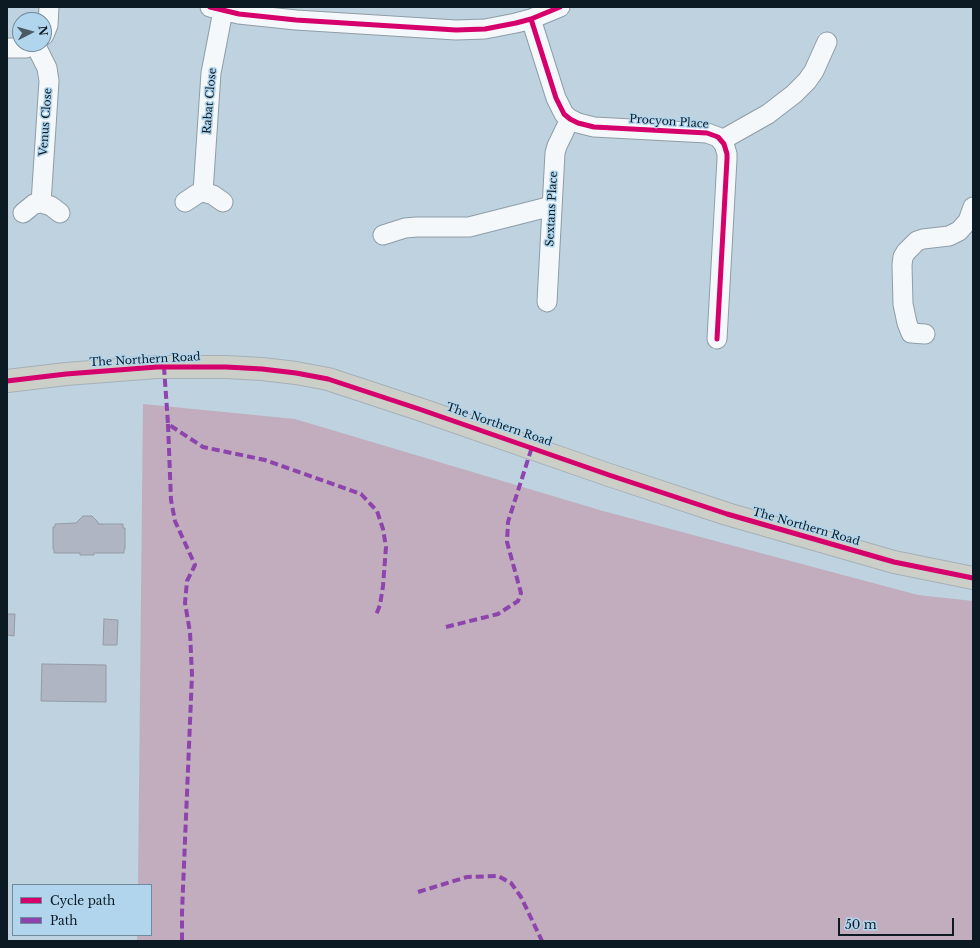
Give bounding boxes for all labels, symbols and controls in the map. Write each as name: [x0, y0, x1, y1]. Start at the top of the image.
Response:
north arrow: [12, 12, 52, 52]
text: N: [35, 25, 50, 37]
street label: Rabat Close: [201, 67, 219, 135]
street label: Venus Close: [37, 88, 55, 156]
street label: Procyon Place: [629, 113, 709, 131]
street label: Sextans Place: [543, 171, 561, 247]
street label: The Northern Road: [89, 351, 201, 369]
street label: The Northern Road: [444, 401, 554, 449]
street label: The Northern Road: [751, 505, 861, 549]
legend: [12, 884, 152, 936]
text: Cycle path: [50, 893, 115, 908]
scale bar: [840, 910, 956, 936]
text: Path: [50, 913, 78, 928]
text: 50 m: [845, 917, 877, 932]

